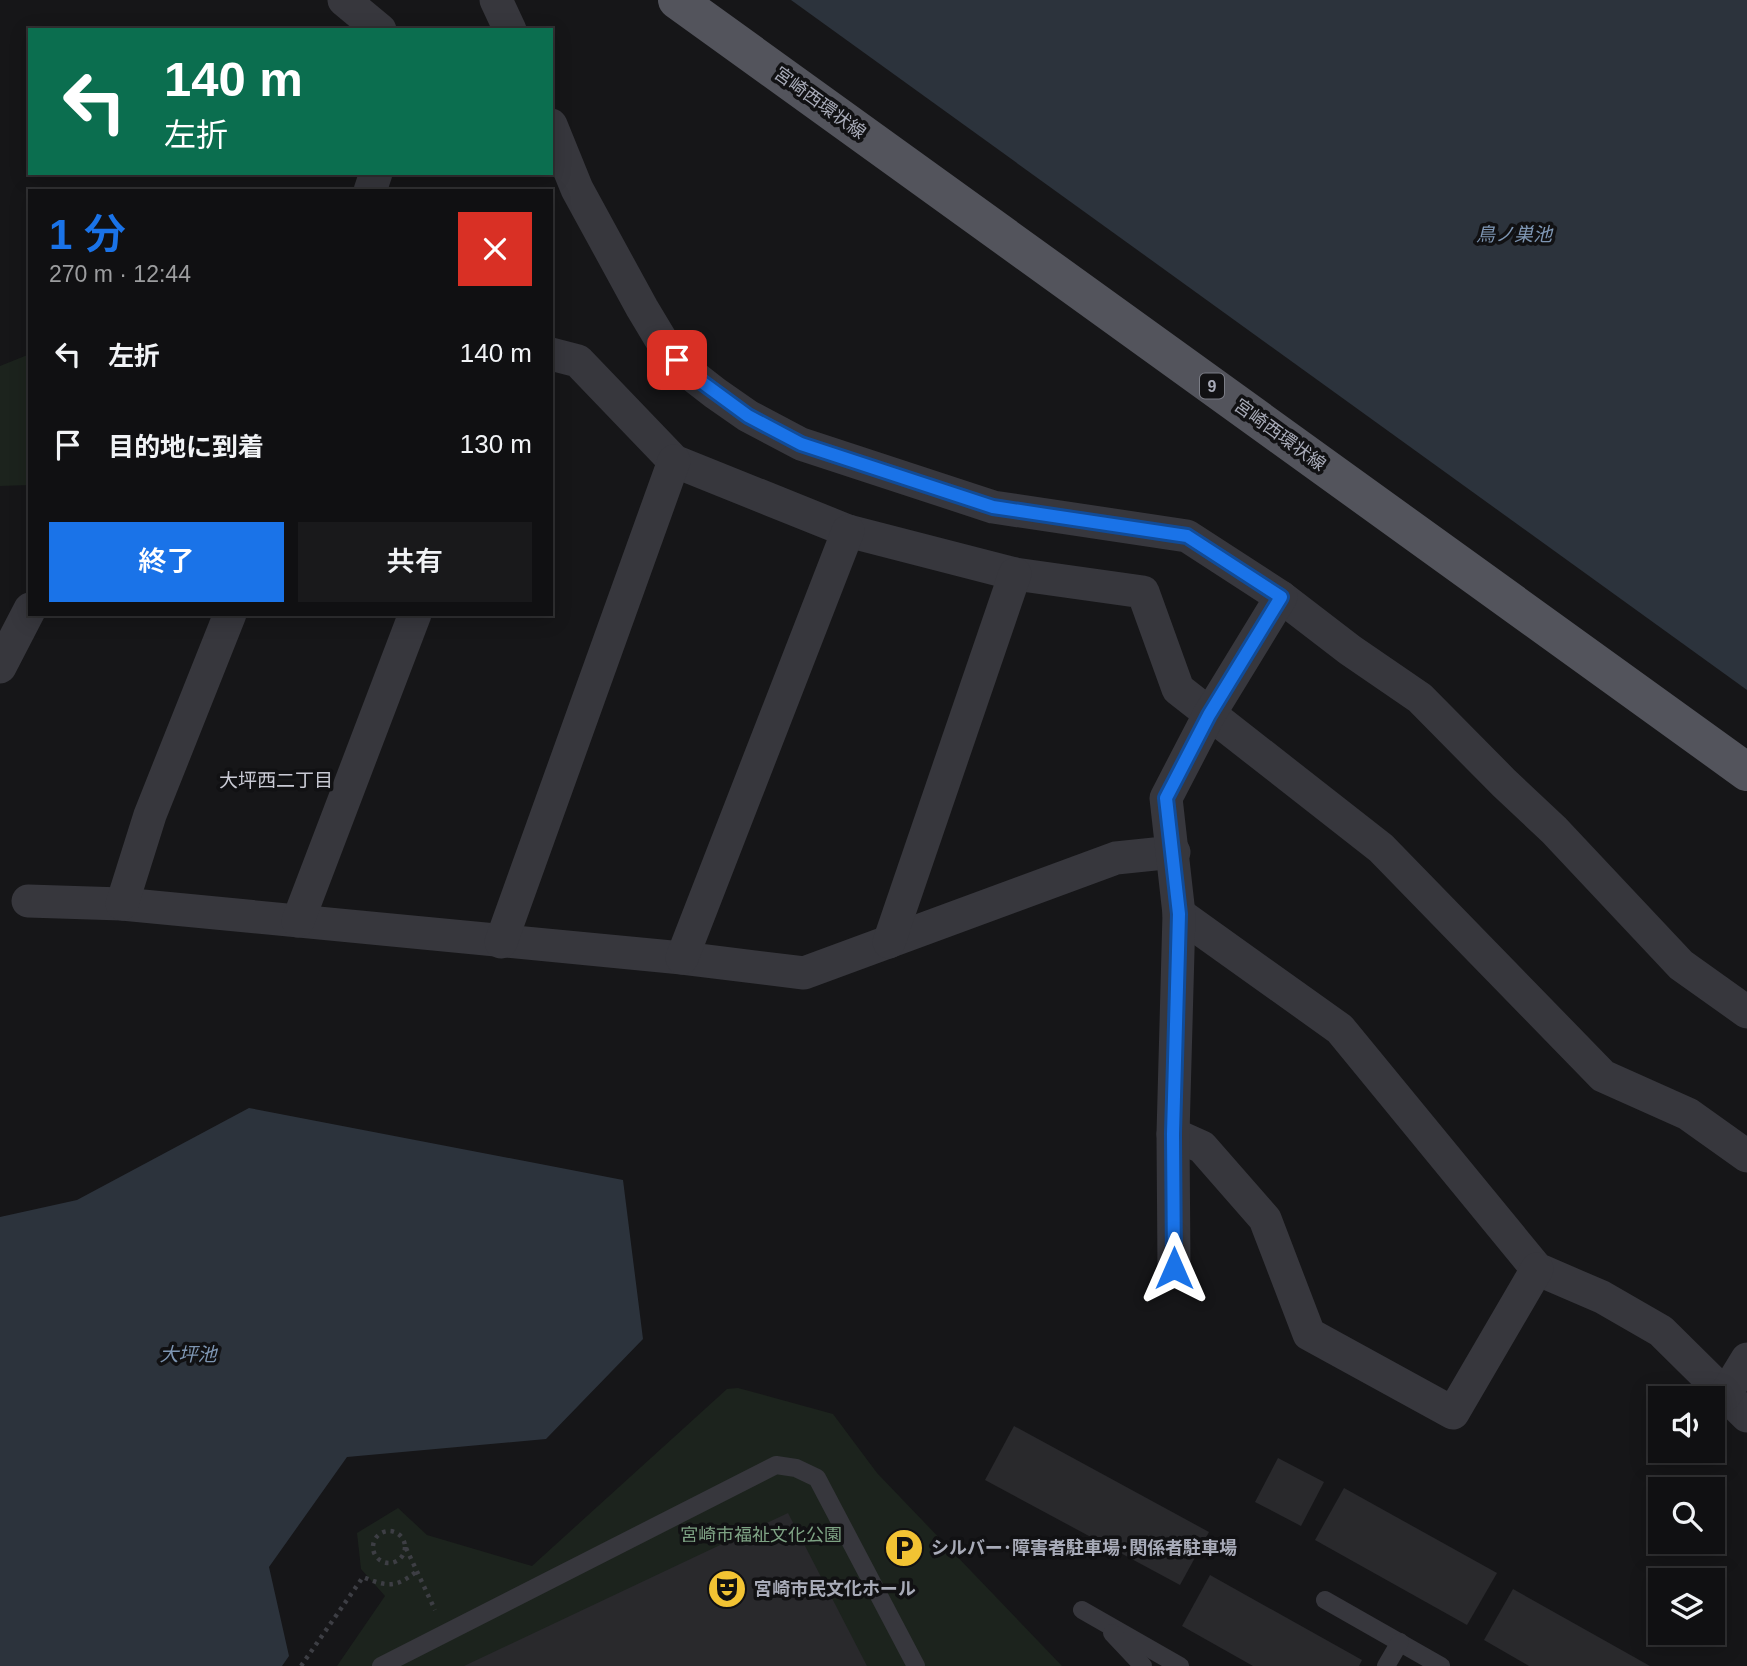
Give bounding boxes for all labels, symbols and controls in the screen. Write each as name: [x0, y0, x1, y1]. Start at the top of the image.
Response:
text: 140 m: [164, 52, 303, 106]
icon: left: [49, 56, 140, 147]
street label: 宮崎西環状線: [770, 63, 870, 143]
text: 左折: [164, 117, 228, 153]
text: 1 分: [49, 211, 126, 258]
button: close: [458, 212, 532, 286]
water label: 鳥ノ巣池: [1476, 224, 1554, 245]
text: 270 m · 12:44: [49, 261, 191, 287]
pin: [647, 330, 707, 390]
icon: left: [49, 335, 87, 373]
text: 140 m: [460, 338, 532, 368]
text: 左折: [108, 341, 160, 371]
icon: arrive: [658, 341, 696, 379]
road number: 9: [1200, 374, 1224, 398]
street label: 宮崎西環状線: [1230, 395, 1330, 475]
icon: arrive: [49, 426, 87, 464]
text: 130 m: [460, 429, 532, 459]
text: 目的地に到着: [108, 432, 264, 462]
button: 終了: [49, 522, 284, 602]
button: 共有: [298, 522, 532, 602]
district label: 大坪西二丁目: [219, 770, 333, 791]
position arrow: [1137, 1231, 1211, 1305]
water label: 大坪池: [159, 1344, 218, 1365]
map controls: [1648, 1386, 1725, 1645]
button: sound: [1648, 1386, 1725, 1463]
button: search: [1648, 1477, 1725, 1554]
park label: 宮崎市福祉文化公園: [680, 1525, 842, 1545]
parking icon: シルバー･障害者駐車場･関係者駐車場: [883, 1527, 925, 1569]
place label: シルバー･障害者駐車場･関係者駐車場: [931, 1538, 1237, 1558]
theatre icon: 宮崎市民文化ホール: [706, 1568, 748, 1610]
button: layers: [1648, 1568, 1725, 1645]
place label: 宮崎市民文化ホール: [754, 1579, 916, 1599]

